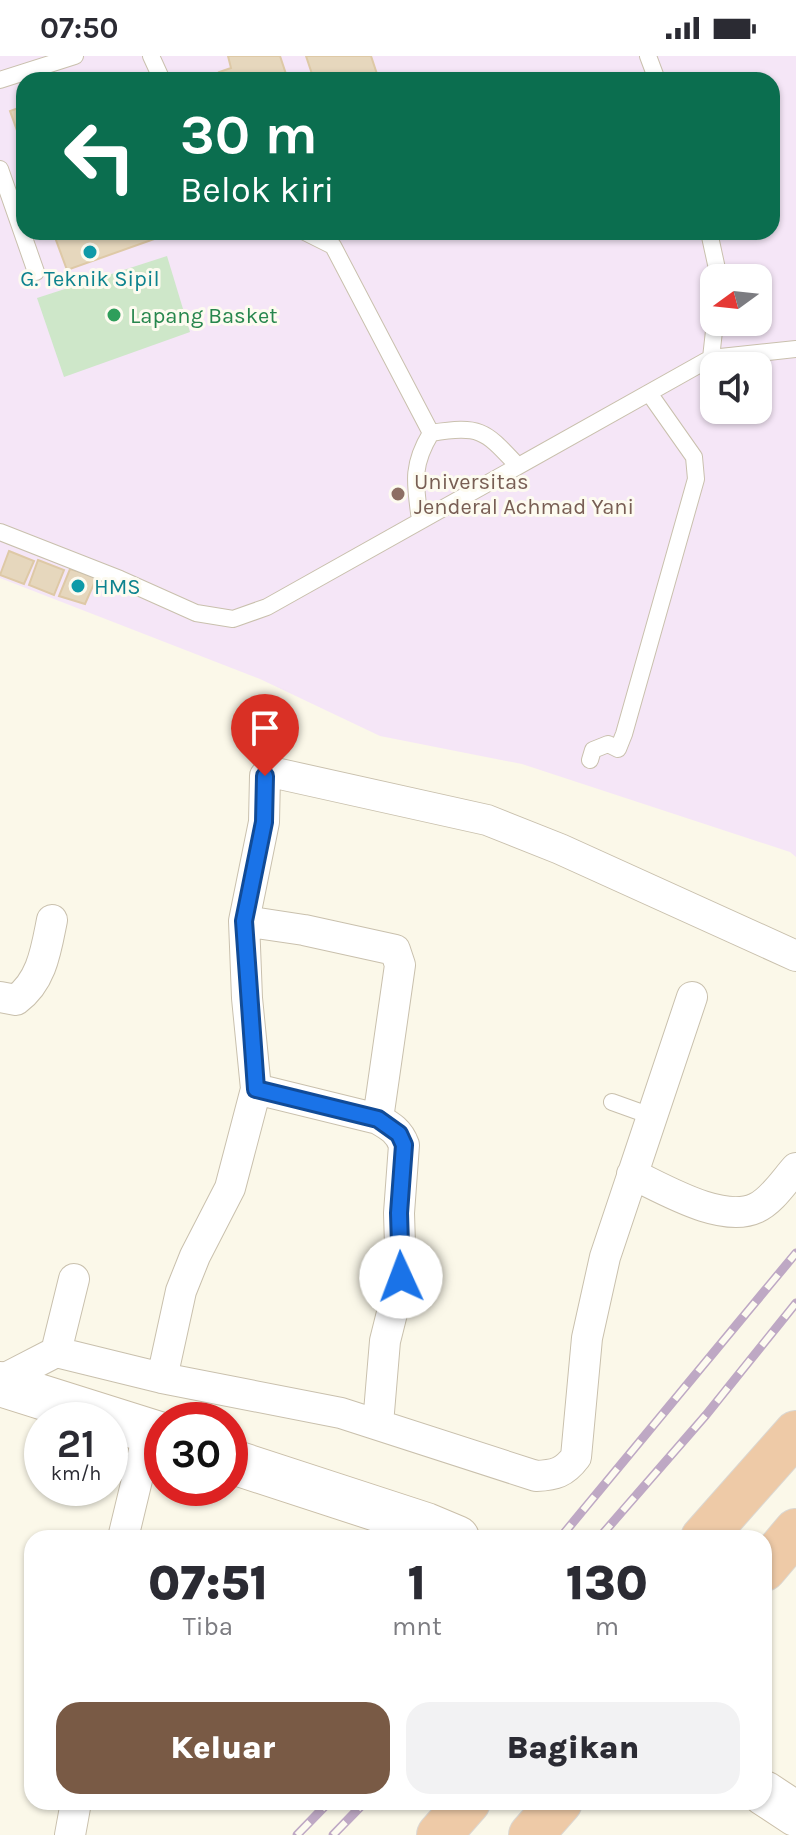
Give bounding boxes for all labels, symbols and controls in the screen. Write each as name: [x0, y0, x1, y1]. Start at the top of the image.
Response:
text: 07:50: [40, 10, 118, 46]
text: 30 m: [180, 102, 318, 167]
icon: left: [48, 104, 152, 208]
text: Belok kiri: [180, 169, 334, 211]
marker: G. Teknik Sipil: [81, 243, 99, 261]
north arrow: [700, 264, 772, 336]
map controls: [700, 264, 772, 424]
place label: G. Teknik Sipil: [20, 266, 160, 292]
place label: Lapang Basket: [130, 303, 278, 329]
marker: Lapang Basket: [105, 306, 123, 324]
button: sound: [700, 352, 772, 424]
place label: Universitas Jenderal Achmad Yani: [414, 469, 634, 520]
marker: Universitas Jenderal Achmad Yani: [389, 485, 407, 503]
place label: HMS: [94, 574, 141, 600]
marker: HMS: [69, 577, 87, 595]
pin: [231, 694, 299, 776]
icon: arrive: [243, 706, 287, 750]
position arrow: [359, 1235, 443, 1319]
speed limit sign: 30: [144, 1402, 248, 1506]
text: 21: [57, 1420, 95, 1467]
text: km/h: [51, 1462, 101, 1485]
text: 07:51: [148, 1555, 268, 1611]
text: 1: [408, 1555, 426, 1611]
text: 130: [566, 1555, 648, 1611]
text: Tiba: [183, 1611, 233, 1642]
text: mnt: [392, 1611, 442, 1642]
text: m: [595, 1611, 619, 1642]
button: Keluar: [56, 1702, 390, 1794]
button: Bagikan: [406, 1702, 740, 1794]

